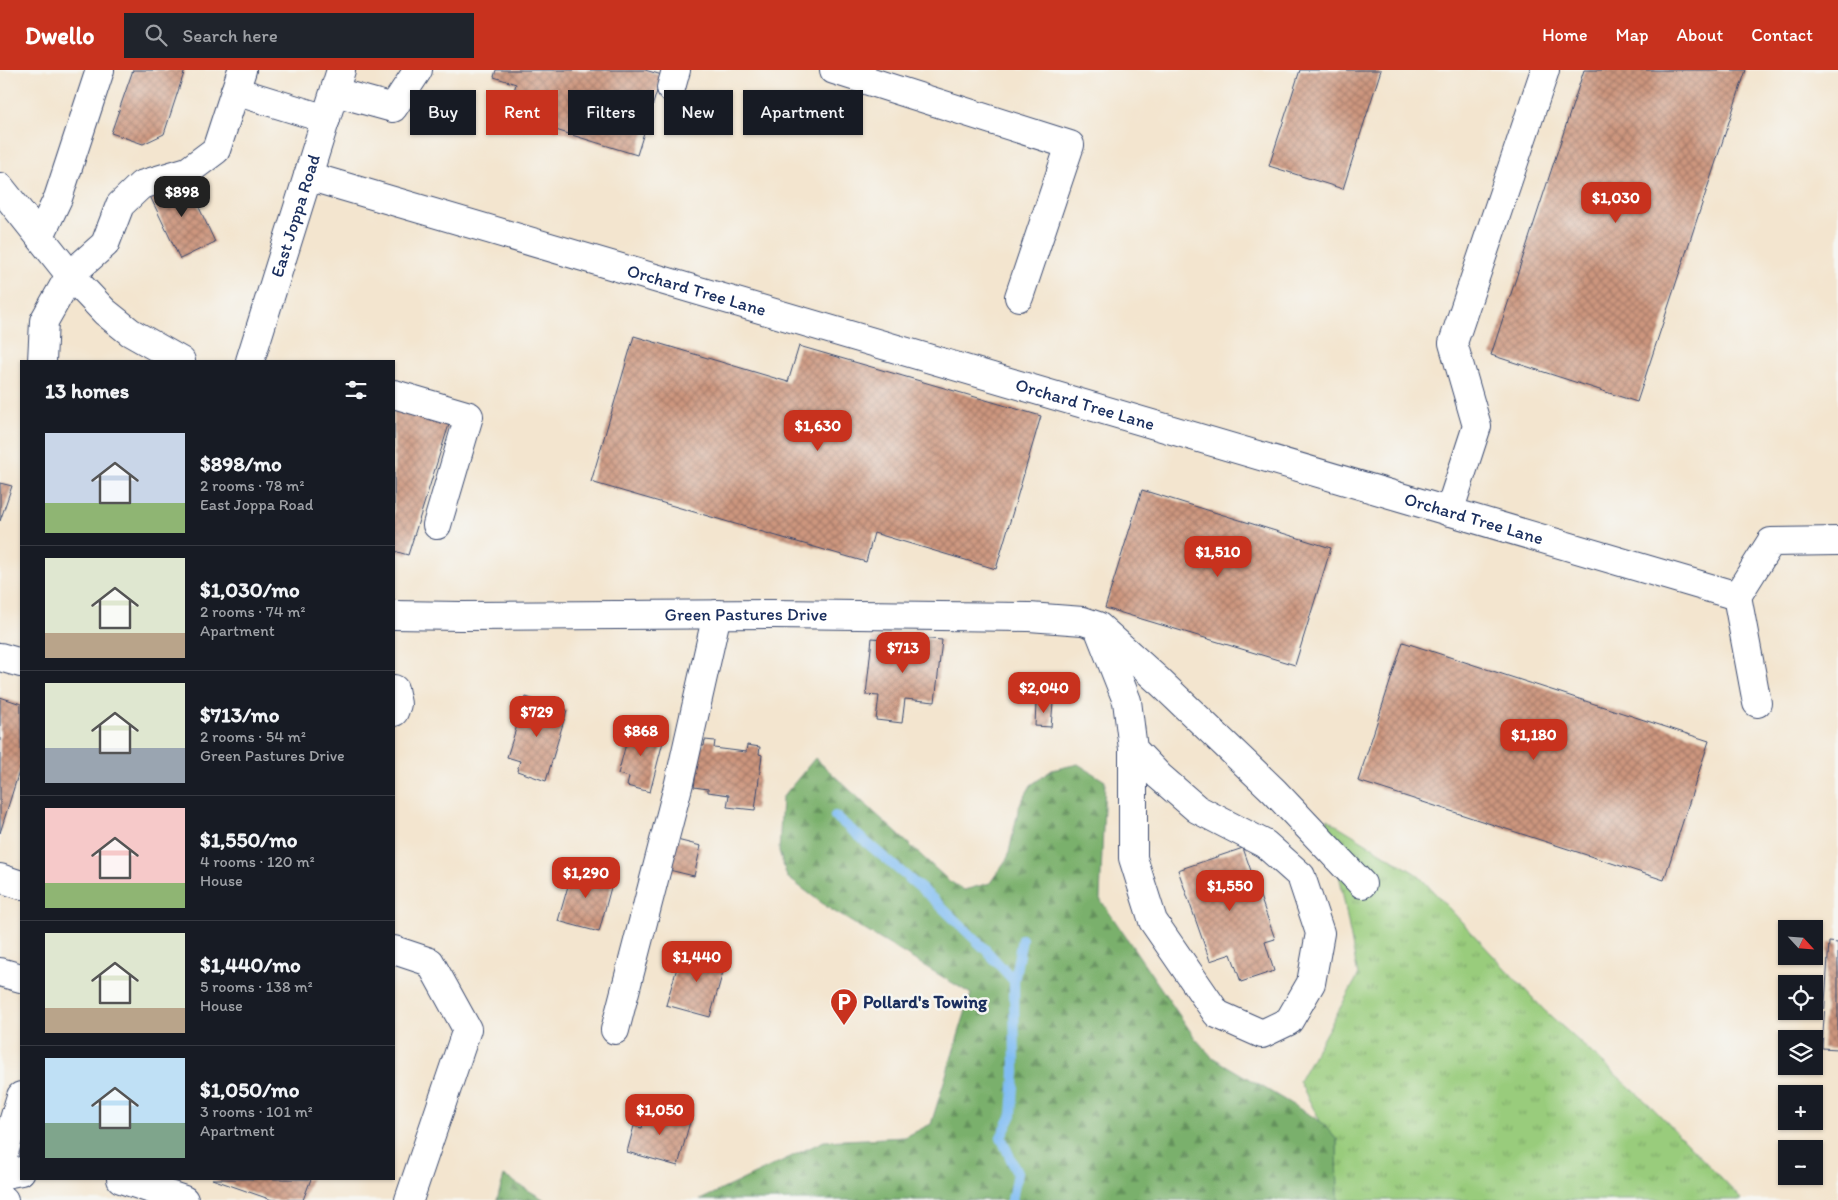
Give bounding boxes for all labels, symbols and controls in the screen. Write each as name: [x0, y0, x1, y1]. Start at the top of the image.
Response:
search box: [124, 13, 474, 58]
text: Dwello: [25, 21, 94, 50]
icon: search: [142, 21, 170, 49]
text: Search here: [182, 24, 278, 47]
text: Home: [1542, 24, 1588, 46]
text: Map: [1616, 24, 1649, 46]
text: About: [1677, 24, 1723, 46]
text: Contact: [1751, 24, 1813, 46]
chip: Buy: [410, 90, 476, 135]
chip: Rent: [486, 90, 558, 135]
chip: Filters: [568, 90, 654, 135]
chip: New: [664, 90, 733, 135]
chip: Apartment: [743, 90, 863, 135]
street label: East Joppa Road: [266, 151, 325, 280]
pin: $898: [152, 176, 212, 218]
text: $898: [165, 182, 199, 201]
pin: $1,030: [1575, 182, 1657, 224]
text: $1,030: [1592, 188, 1640, 207]
street label: Orchard Tree Lane: [624, 259, 769, 321]
street label: Orchard Tree Lane: [1013, 374, 1157, 435]
icon: filters: [342, 376, 370, 404]
text: 13 homes: [45, 378, 129, 403]
pin: $1,630: [777, 410, 859, 452]
text: $1,630: [795, 416, 841, 435]
text: $898/mo: [200, 451, 282, 476]
icon: home: [85, 453, 145, 513]
text: 2 rooms · 78 m²: [200, 476, 305, 495]
street label: Orchard Tree Lane: [1401, 488, 1546, 549]
text: East Joppa Road: [200, 495, 313, 514]
pin: $1,510: [1177, 536, 1259, 578]
text: $1,510: [1195, 542, 1241, 561]
text: $1,030/mo: [200, 577, 300, 602]
icon: home: [85, 578, 145, 638]
text: 2 rooms · 74 m²: [200, 602, 305, 621]
street label: Green Pastures Drive: [664, 603, 828, 626]
text: Apartment: [200, 621, 275, 640]
pin: $713: [873, 632, 933, 674]
text: $713: [887, 638, 919, 657]
pin: $2,040: [1003, 672, 1085, 714]
text: $2,040: [1019, 678, 1069, 697]
pin: $729: [507, 696, 567, 738]
text: $713/mo: [200, 702, 279, 727]
text: $729: [521, 702, 553, 721]
icon: home: [85, 703, 145, 763]
pin: $868: [611, 714, 671, 757]
pin: $1,180: [1493, 718, 1575, 761]
text: $868: [624, 721, 658, 740]
text: $1,180: [1511, 725, 1557, 744]
text: 2 rooms · 54 m²: [200, 727, 306, 746]
text: Green Pastures Drive: [200, 746, 345, 765]
text: $1,550/mo: [200, 827, 298, 852]
icon: home: [85, 828, 145, 888]
text: 4 rooms · 120 m²: [200, 852, 315, 871]
pin: $1,290: [545, 856, 627, 899]
text: $1,290: [563, 863, 609, 882]
pin: $1,550: [1189, 870, 1271, 912]
text: House: [200, 871, 243, 890]
text: $1,550: [1207, 876, 1253, 895]
north arrow: [1778, 920, 1822, 965]
map controls: [1778, 920, 1823, 1185]
pin: $1,440: [656, 940, 738, 983]
text: $1,440: [673, 947, 721, 966]
text: $1,440/mo: [200, 952, 301, 977]
icon: home: [85, 953, 145, 1013]
button: locate: [1778, 975, 1823, 1020]
text: 5 rooms · 138 m²: [200, 977, 313, 996]
parking icon: Pollard's Towing: [829, 987, 859, 1026]
place label: Pollard's Towing: [863, 991, 988, 1013]
text: House: [200, 996, 243, 1015]
button: layers: [1778, 1030, 1823, 1075]
text: $1,050/mo: [200, 1077, 299, 1102]
icon: home: [85, 1078, 145, 1138]
button: +: [1778, 1085, 1823, 1130]
pin: $1,050: [619, 1094, 701, 1136]
text: $1,050: [636, 1100, 684, 1119]
text: 3 rooms · 101 m²: [200, 1102, 313, 1121]
text: Apartment: [200, 1121, 275, 1140]
button: −: [1778, 1140, 1823, 1185]

